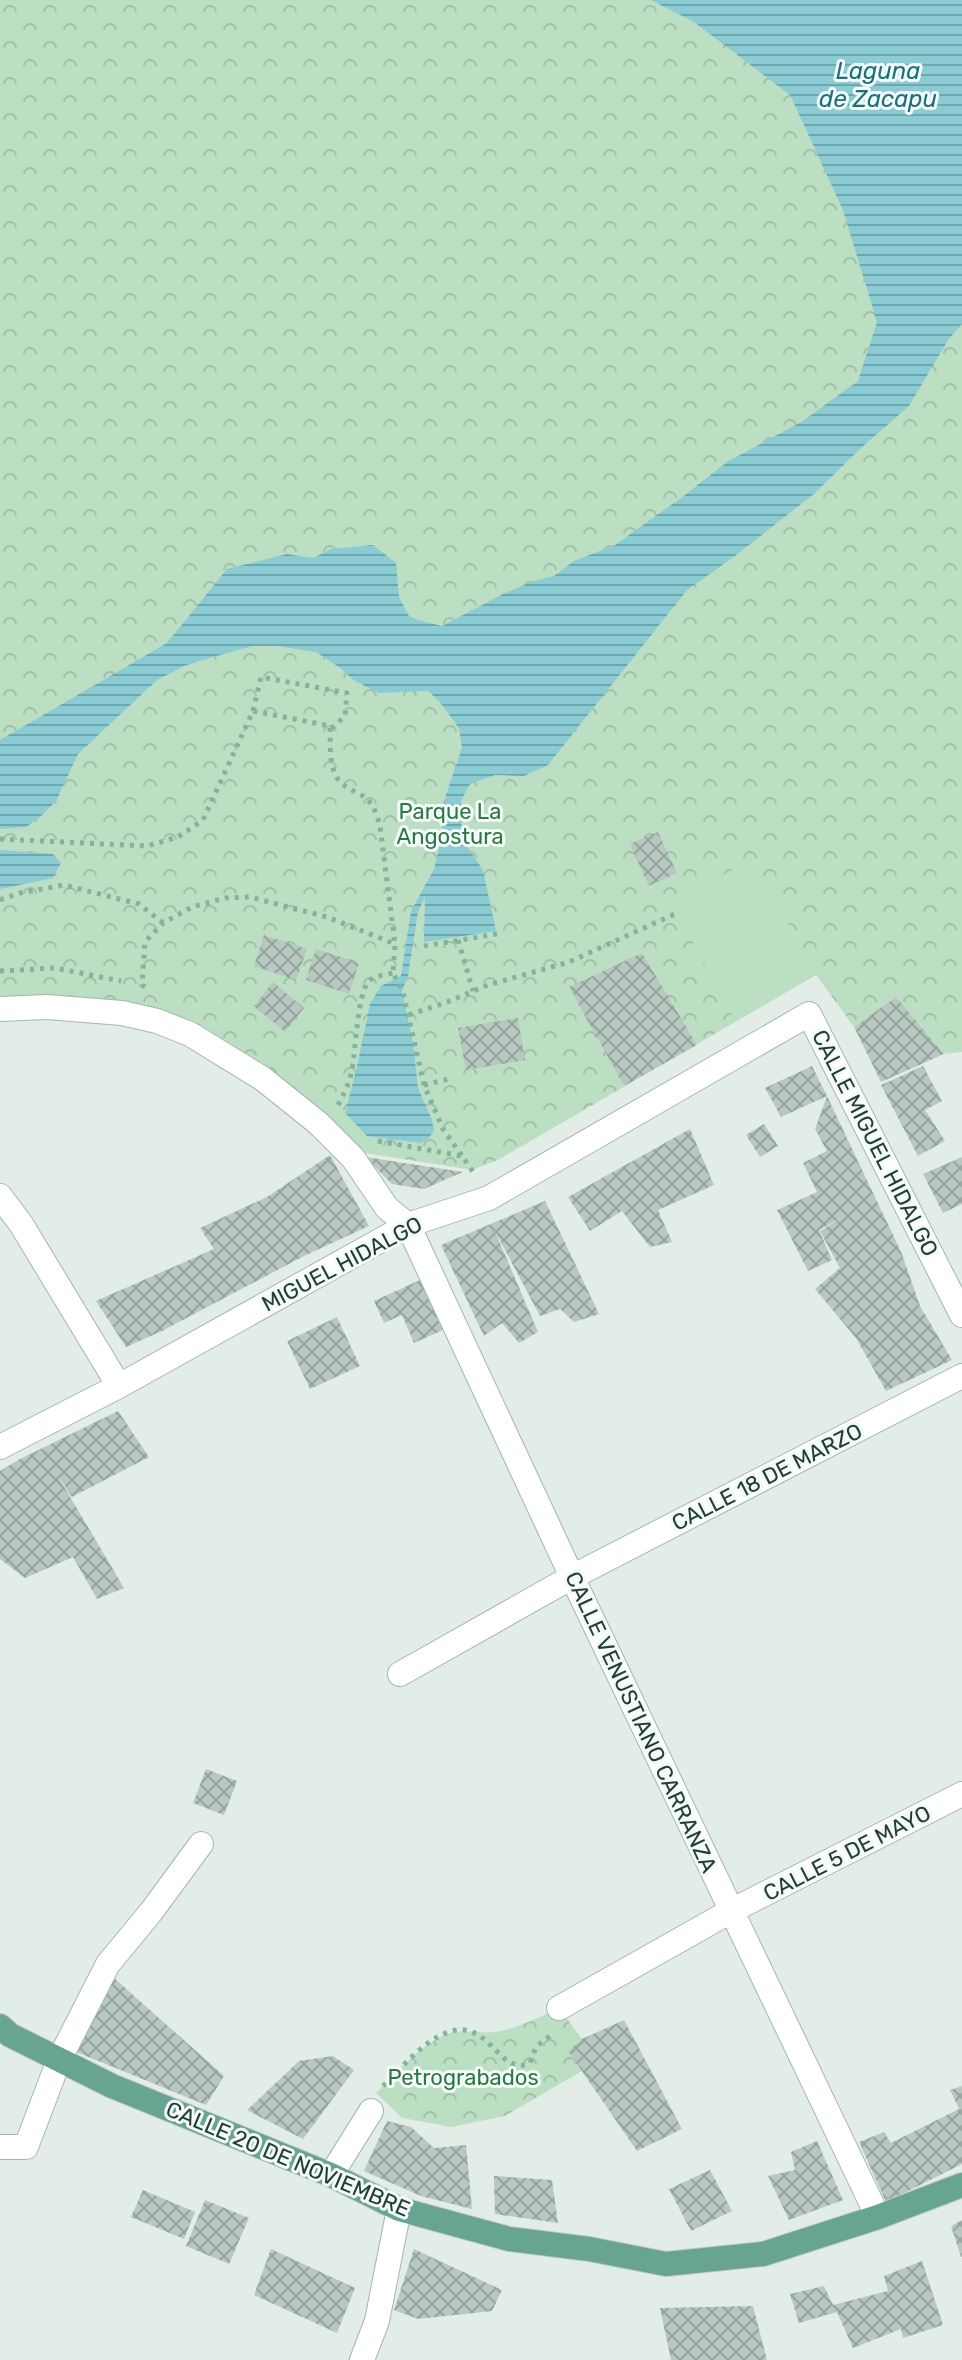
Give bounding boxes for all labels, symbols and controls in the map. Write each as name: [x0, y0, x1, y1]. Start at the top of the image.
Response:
water label: Laguna de Zacapu: [819, 57, 937, 113]
park label: Parque La Angostura: [396, 798, 504, 850]
street label: CALLE MIGUEL HIDALGO: [806, 1025, 944, 1261]
street label: MIGUEL HIDALGO: [257, 1210, 427, 1318]
street label: CALLE 18 DE MARZO: [667, 1417, 867, 1537]
street label: CALLE VENUSTIANO CARRANZA: [559, 1567, 723, 1877]
street label: CALLE 5 DE MAYO: [759, 1799, 935, 1907]
park label: Petrograbados: [387, 2064, 539, 2091]
street label: CALLE 20 DE NOVIEMBRE: [162, 2095, 414, 2223]

